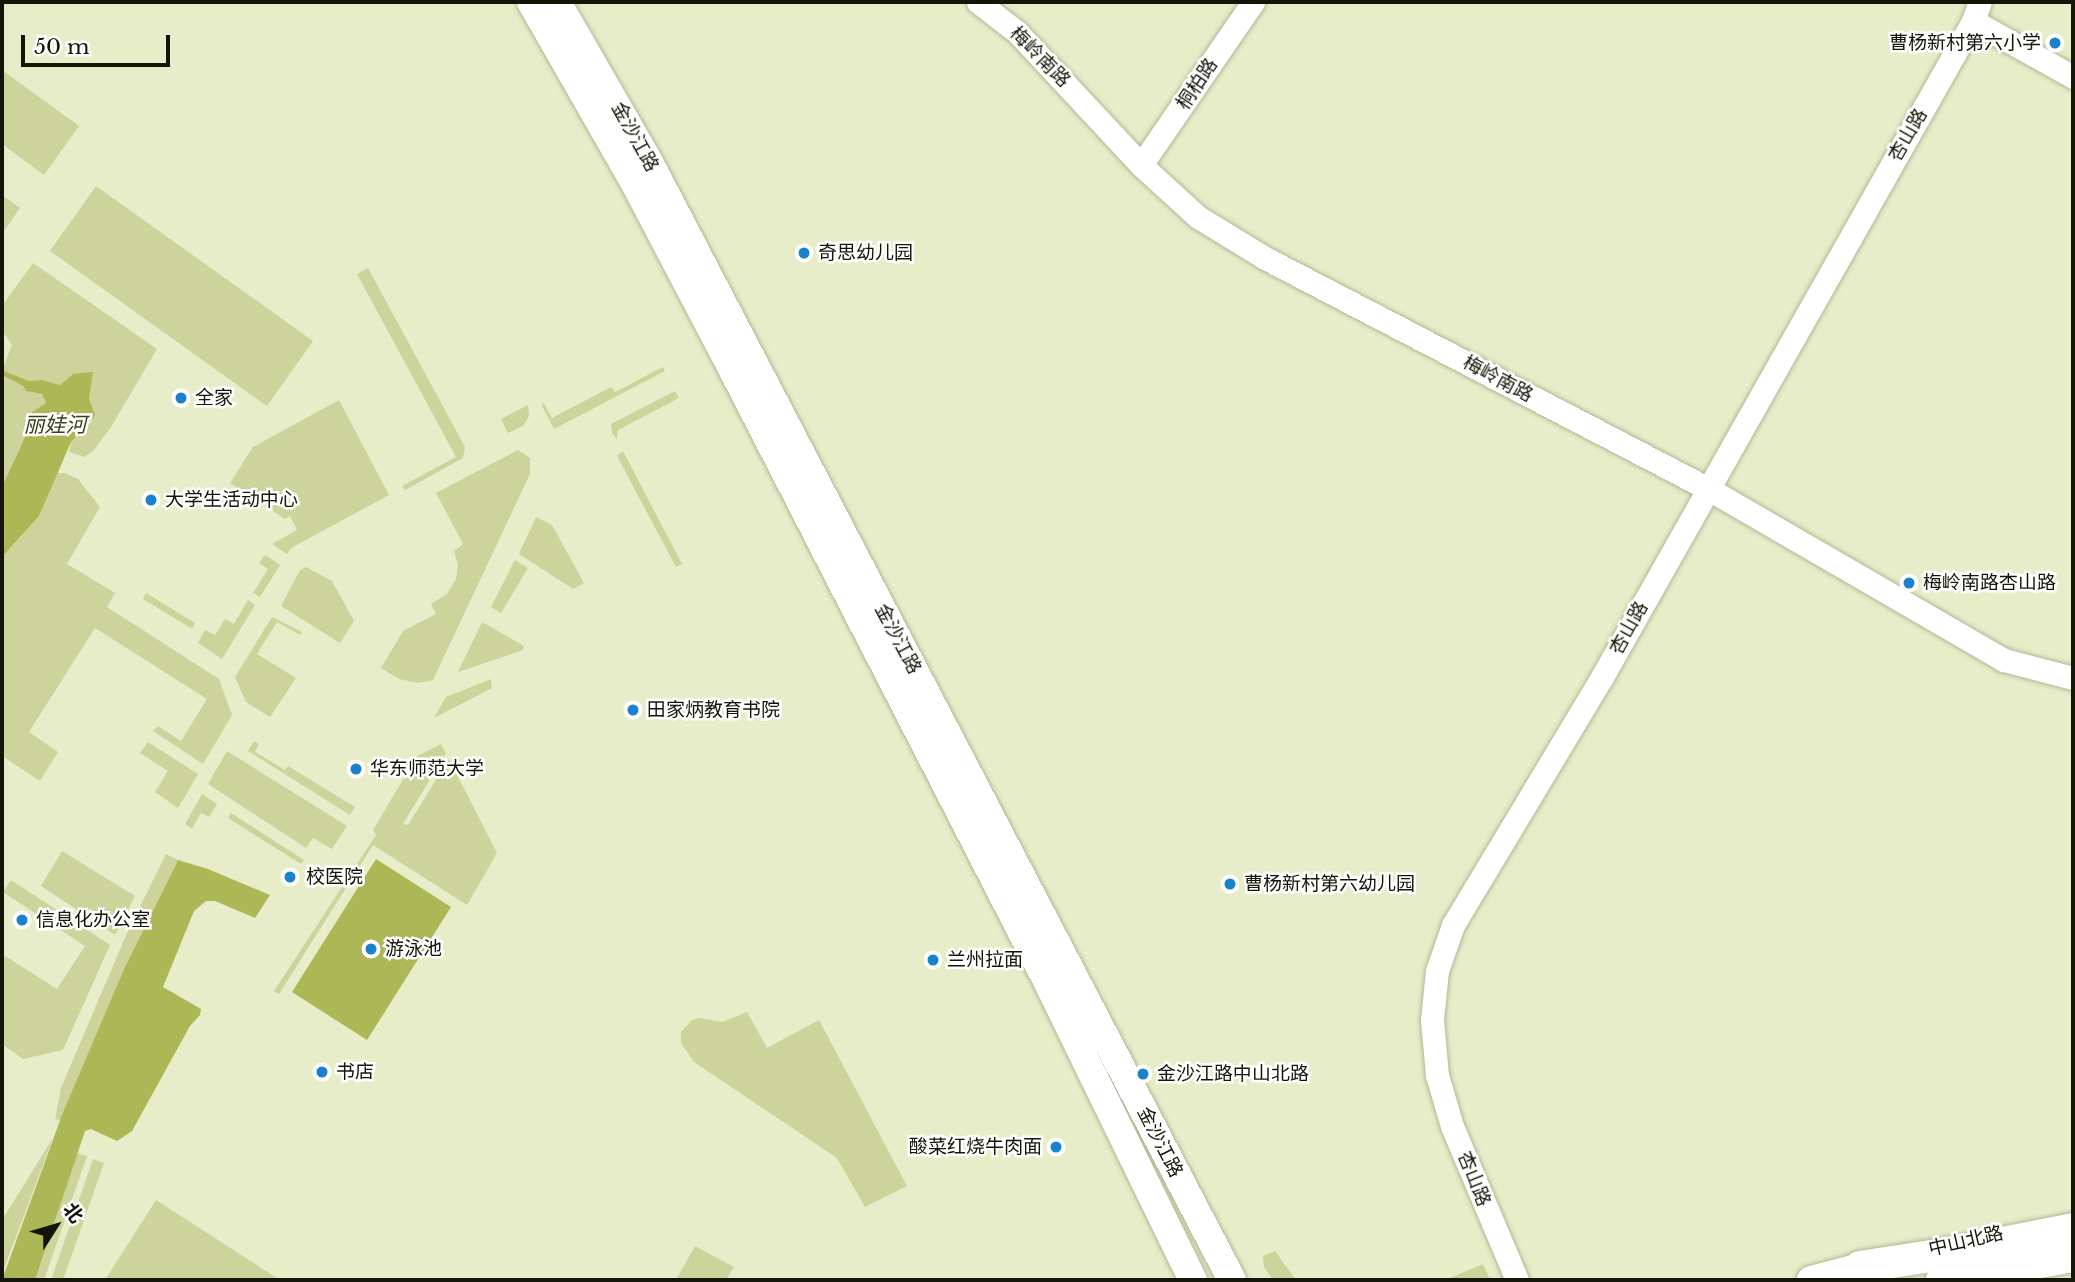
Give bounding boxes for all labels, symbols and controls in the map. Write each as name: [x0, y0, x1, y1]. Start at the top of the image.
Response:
scale bar: [24, 21, 173, 65]
street label: 梅岭南路: [1005, 22, 1075, 92]
place label: 曹杨新村第六小学: [1889, 32, 2041, 54]
text: 50 m: [34, 34, 89, 60]
marker: 曹杨新村第六小学: [2047, 35, 2063, 51]
street label: 桐柏路: [1172, 54, 1222, 114]
street label: 金沙江路: [607, 98, 663, 176]
street label: 杏山路: [1884, 105, 1932, 165]
place label: 奇思幼儿园: [818, 242, 913, 264]
marker: 奇思幼儿园: [796, 245, 812, 261]
street label: 梅岭南路: [1459, 351, 1537, 407]
place label: 全家: [195, 387, 233, 409]
marker: 全家: [173, 390, 189, 406]
water label: 丽娃河: [24, 412, 86, 438]
place label: 大学生活动中心: [165, 489, 298, 511]
marker: 大学生活动中心: [143, 492, 159, 508]
place label: 梅岭南路杏山路: [1923, 572, 2056, 594]
marker: 梅岭南路杏山路: [1901, 575, 1917, 591]
street label: 杏山路: [1605, 598, 1653, 658]
street label: 金沙江路: [870, 600, 926, 678]
place label: 田家炳教育书院: [647, 699, 780, 721]
marker: 田家炳教育书院: [625, 702, 641, 718]
place label: 华东师范大学: [370, 758, 484, 780]
marker: 华东师范大学: [348, 761, 364, 777]
place label: 校医院: [306, 866, 363, 888]
marker: 校医院: [280, 867, 300, 887]
place label: 曹杨新村第六幼儿园: [1244, 873, 1415, 895]
marker: 曹杨新村第六幼儿园: [1222, 876, 1238, 892]
place label: 信息化办公室: [36, 909, 150, 931]
marker: 信息化办公室: [14, 912, 30, 928]
place label: 游泳池: [385, 938, 442, 960]
marker: 游泳池: [363, 941, 379, 957]
place label: 兰州拉面: [947, 949, 1023, 971]
marker: 兰州拉面: [925, 952, 941, 968]
place label: 书店: [336, 1061, 374, 1083]
place label: 金沙江路中山北路: [1157, 1063, 1309, 1085]
marker: 书店: [314, 1064, 330, 1080]
marker: 金沙江路中山北路: [1135, 1066, 1151, 1082]
street label: 金沙江路: [1133, 1103, 1187, 1181]
place label: 酸菜红烧牛肉面: [909, 1136, 1042, 1158]
marker: 酸菜红烧牛肉面: [1048, 1139, 1064, 1155]
street label: 杏山路: [1453, 1148, 1495, 1210]
north arrow: [21, 1191, 91, 1261]
text: 北: [58, 1199, 88, 1228]
street label: 中山北路: [1926, 1221, 2006, 1261]

